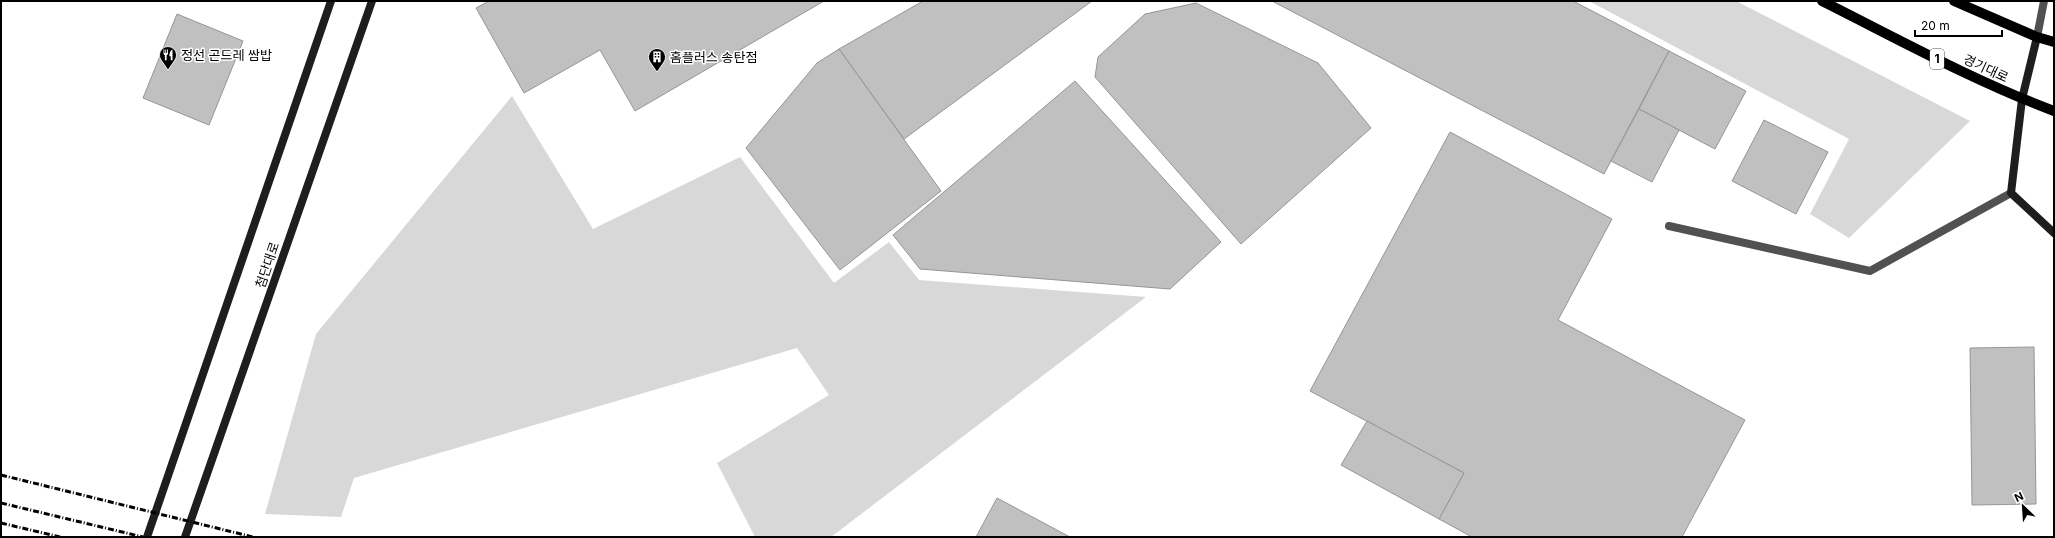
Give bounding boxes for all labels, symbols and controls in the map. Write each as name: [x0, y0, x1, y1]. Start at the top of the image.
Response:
scale bar: [1915, 12, 2002, 38]
text: 20 m: [1921, 18, 1950, 33]
restaurant icon: 정선 곤드레 쌈밥: [158, 45, 178, 70]
place label: 정선 곤드레 쌈밥: [181, 47, 272, 63]
building icon: 홈플러스 송탄점: [647, 47, 667, 72]
place label: 홈플러스 송탄점: [670, 49, 757, 65]
road number: 1: [1930, 49, 1944, 69]
street label: 경기대로: [1961, 51, 2011, 85]
street label: 첨단대로: [252, 240, 282, 290]
north arrow: [2003, 486, 2043, 526]
text: N: [2012, 489, 2026, 505]

